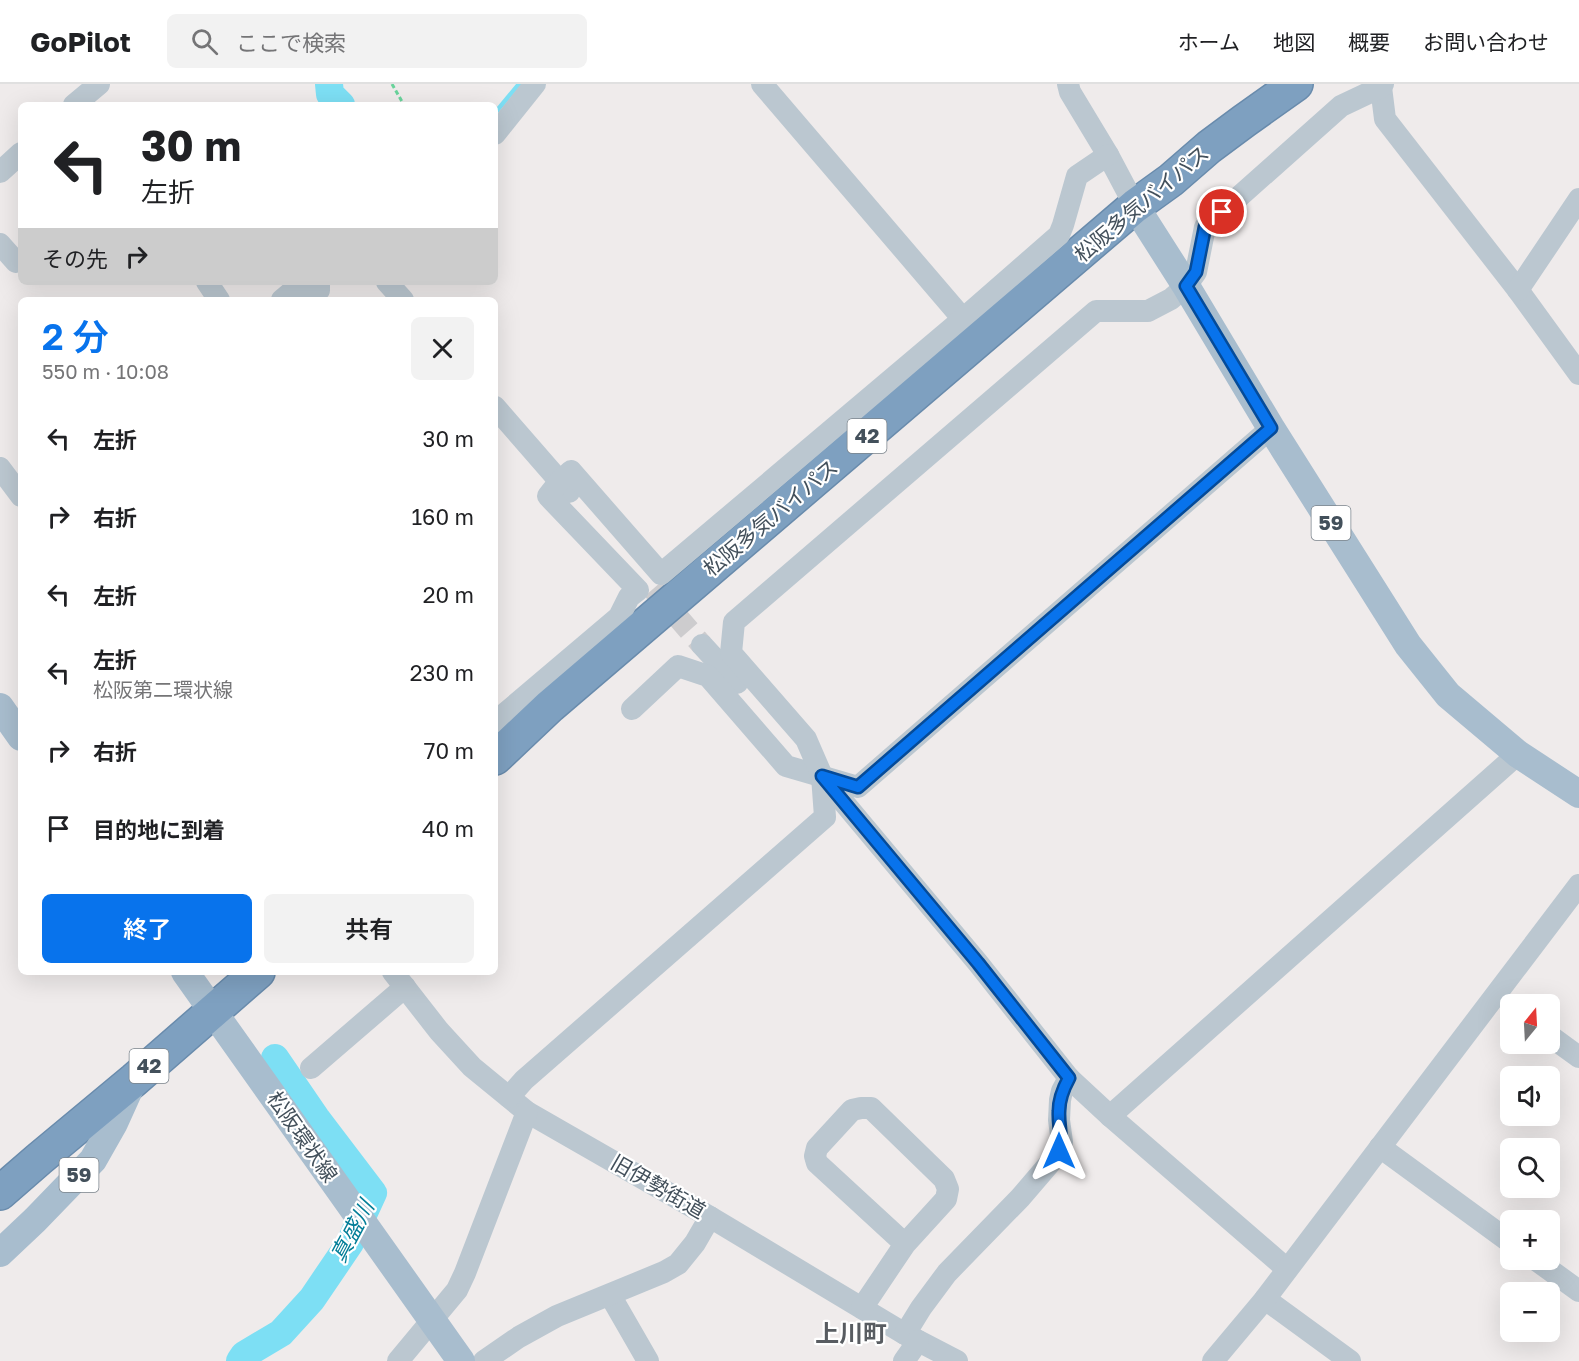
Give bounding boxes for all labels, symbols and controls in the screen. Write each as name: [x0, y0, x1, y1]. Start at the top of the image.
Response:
search box: [167, 14, 587, 68]
text: GoPilot: [30, 25, 131, 58]
icon: search: [188, 25, 221, 58]
text: ここで検索: [236, 29, 346, 56]
text: ホーム: [1178, 29, 1240, 55]
text: 地図: [1273, 29, 1315, 55]
text: 概要: [1348, 29, 1390, 55]
text: お問い合わせ: [1423, 29, 1549, 55]
text: 30 m: [141, 120, 241, 170]
icon: left: [42, 126, 120, 204]
street label: 松阪多気バイパス: [1069, 139, 1214, 267]
text: 左折: [141, 176, 195, 208]
pin: [1196, 186, 1247, 237]
icon: arrive: [1205, 195, 1238, 228]
icon: right: [120, 240, 153, 273]
text: その先: [42, 245, 108, 272]
text: 2 分: [42, 315, 109, 358]
button: close: [411, 317, 474, 380]
text: 550 m · 10:08: [42, 359, 169, 383]
road number: 42: [848, 419, 886, 453]
icon: left: [42, 422, 75, 455]
text: 30 m: [423, 425, 474, 452]
text: 左折: [93, 426, 137, 453]
street label: 松阪多気バイパス: [698, 453, 843, 581]
icon: right: [42, 500, 75, 533]
text: 160 m: [411, 503, 474, 530]
text: 右折: [93, 504, 137, 531]
road number: 59: [1312, 506, 1350, 540]
icon: left: [42, 578, 75, 611]
text: 20 m: [423, 581, 474, 608]
text: 左折: [93, 582, 137, 609]
text: 左折: [93, 646, 137, 673]
icon: left: [42, 656, 75, 689]
text: 230 m: [410, 659, 474, 686]
text: 松阪第二環状線: [93, 677, 233, 701]
icon: right: [42, 734, 75, 767]
text: 70 m: [424, 737, 474, 764]
text: 右折: [93, 738, 137, 765]
icon: arrive: [42, 812, 75, 845]
text: 40 m: [422, 815, 474, 842]
text: 目的地に到着: [93, 816, 225, 843]
button: 終了: [42, 894, 252, 963]
button: 共有: [264, 894, 474, 963]
north arrow: [1500, 994, 1560, 1054]
map controls: [1500, 994, 1560, 1342]
road number: 42: [130, 1049, 168, 1083]
button: sound: [1500, 1066, 1560, 1126]
street label: 松阪環状線: [262, 1086, 344, 1187]
position arrow: [1027, 1119, 1091, 1183]
button: search: [1500, 1138, 1560, 1198]
street label: 旧伊勢街道: [607, 1149, 710, 1224]
road number: 59: [60, 1158, 98, 1192]
water label: 真盛川: [324, 1194, 380, 1266]
button: +: [1500, 1210, 1560, 1270]
button: −: [1500, 1282, 1560, 1342]
district label: 上川町: [815, 1318, 887, 1347]

